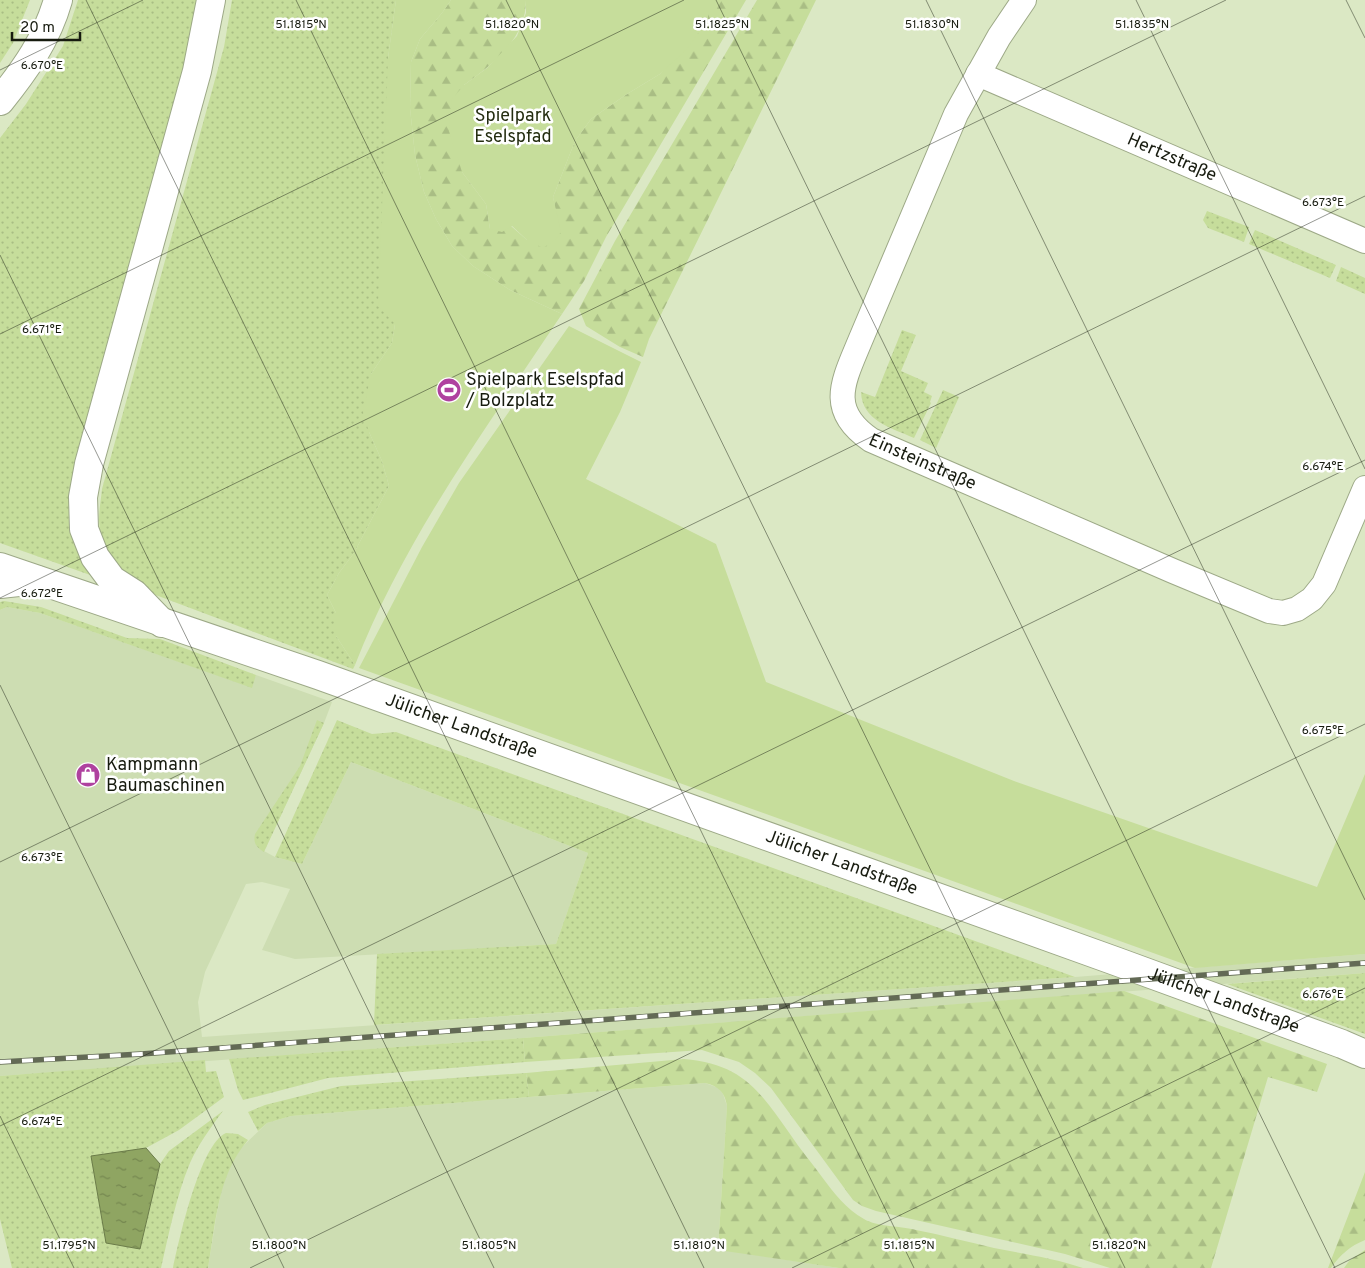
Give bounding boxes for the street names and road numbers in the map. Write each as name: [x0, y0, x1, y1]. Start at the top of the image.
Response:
street label: Hertzstraße: [1123, 128, 1220, 187]
street label: Einsteinstraße: [865, 429, 980, 496]
street label: Jülicher Landstraße: [382, 689, 541, 764]
street label: Jülicher Landstraße: [762, 825, 921, 901]
street label: Jülicher Landstraße: [1144, 962, 1303, 1039]

